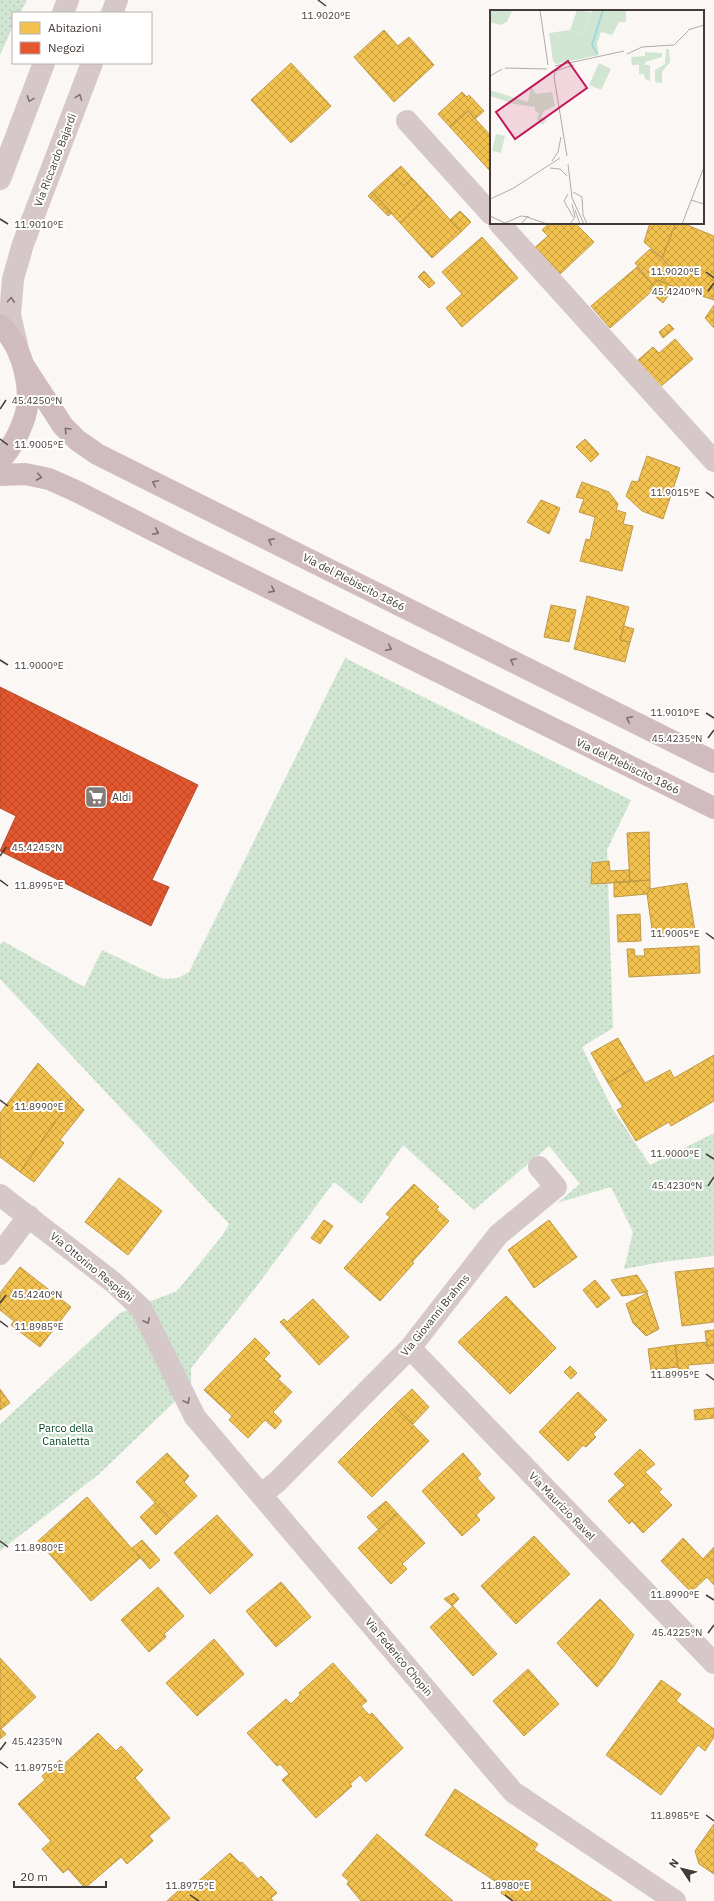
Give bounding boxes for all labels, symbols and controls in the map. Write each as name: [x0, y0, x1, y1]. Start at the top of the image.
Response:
text: 11.9020°E: [301, 9, 351, 22]
inset map: [490, 10, 704, 224]
legend: [12, 12, 152, 64]
text: Abitazioni: [48, 20, 101, 35]
text: Negozi: [48, 40, 85, 55]
one-way arrow: [75, 94, 83, 101]
one-way arrow: [26, 96, 35, 103]
street label: Via Riccardo Bajardi: [31, 112, 79, 208]
text: 11.9010°E: [14, 218, 64, 231]
text: 11.9020°E: [650, 265, 700, 278]
text: 45.4240°N: [652, 285, 702, 298]
one-way arrow: [7, 297, 16, 303]
text: 45.4250°N: [12, 394, 62, 407]
one-way arrow: [64, 427, 72, 435]
text: 11.9005°E: [14, 438, 64, 451]
one-way arrow: [35, 473, 42, 481]
one-way arrow: [152, 480, 159, 487]
text: 11.9015°E: [650, 486, 700, 499]
one-way arrow: [152, 527, 159, 535]
one-way arrow: [268, 538, 275, 545]
street label: Via del Plebiscito 1866: [300, 550, 408, 614]
one-way arrow: [268, 585, 276, 593]
one-way arrow: [385, 643, 392, 651]
one-way arrow: [509, 658, 517, 666]
text: 11.9000°E: [14, 659, 64, 672]
text: 11.9010°E: [650, 706, 700, 719]
one-way arrow: [626, 716, 633, 724]
text: 45.4235°N: [652, 732, 702, 745]
street label: Via del Plebiscito 1866: [574, 735, 682, 797]
supermarket icon: Aldi: [83, 784, 109, 810]
place label: Aldi: [112, 790, 131, 804]
text: 45.4245°N: [12, 841, 62, 854]
text: 11.8995°E: [14, 879, 64, 892]
text: 11.9005°E: [650, 927, 700, 940]
text: 11.8990°E: [14, 1100, 64, 1113]
text: 11.9000°E: [650, 1147, 700, 1160]
text: 45.4230°N: [652, 1179, 702, 1192]
street label: Via Ottorino Respighi: [47, 1229, 137, 1305]
street label: Via Giovanni Brahms: [398, 1271, 472, 1359]
text: 45.4240°N: [12, 1288, 62, 1301]
one-way arrow: [142, 1317, 150, 1325]
text: 11.8985°E: [14, 1320, 64, 1333]
text: 11.8995°E: [650, 1368, 700, 1381]
one-way arrow: [182, 1396, 189, 1404]
park label: Parco della Canaletta: [39, 1421, 94, 1448]
street label: Via Maurizio Ravel: [526, 1469, 598, 1543]
text: 11.8980°E: [14, 1541, 64, 1554]
text: 11.8990°E: [650, 1588, 700, 1601]
street label: Via Federico Chopin: [362, 1615, 436, 1699]
text: 45.4225°N: [652, 1626, 702, 1639]
text: 45.4235°N: [12, 1735, 62, 1748]
text: 11.8975°E: [14, 1761, 64, 1774]
text: 11.8985°E: [650, 1809, 700, 1822]
north arrow: [662, 1849, 702, 1889]
text: N: [666, 1856, 682, 1871]
scale bar: [14, 1863, 106, 1889]
text: 20 m: [20, 1869, 48, 1884]
text: 11.8975°E: [165, 1879, 215, 1892]
text: 11.8980°E: [480, 1879, 530, 1892]

